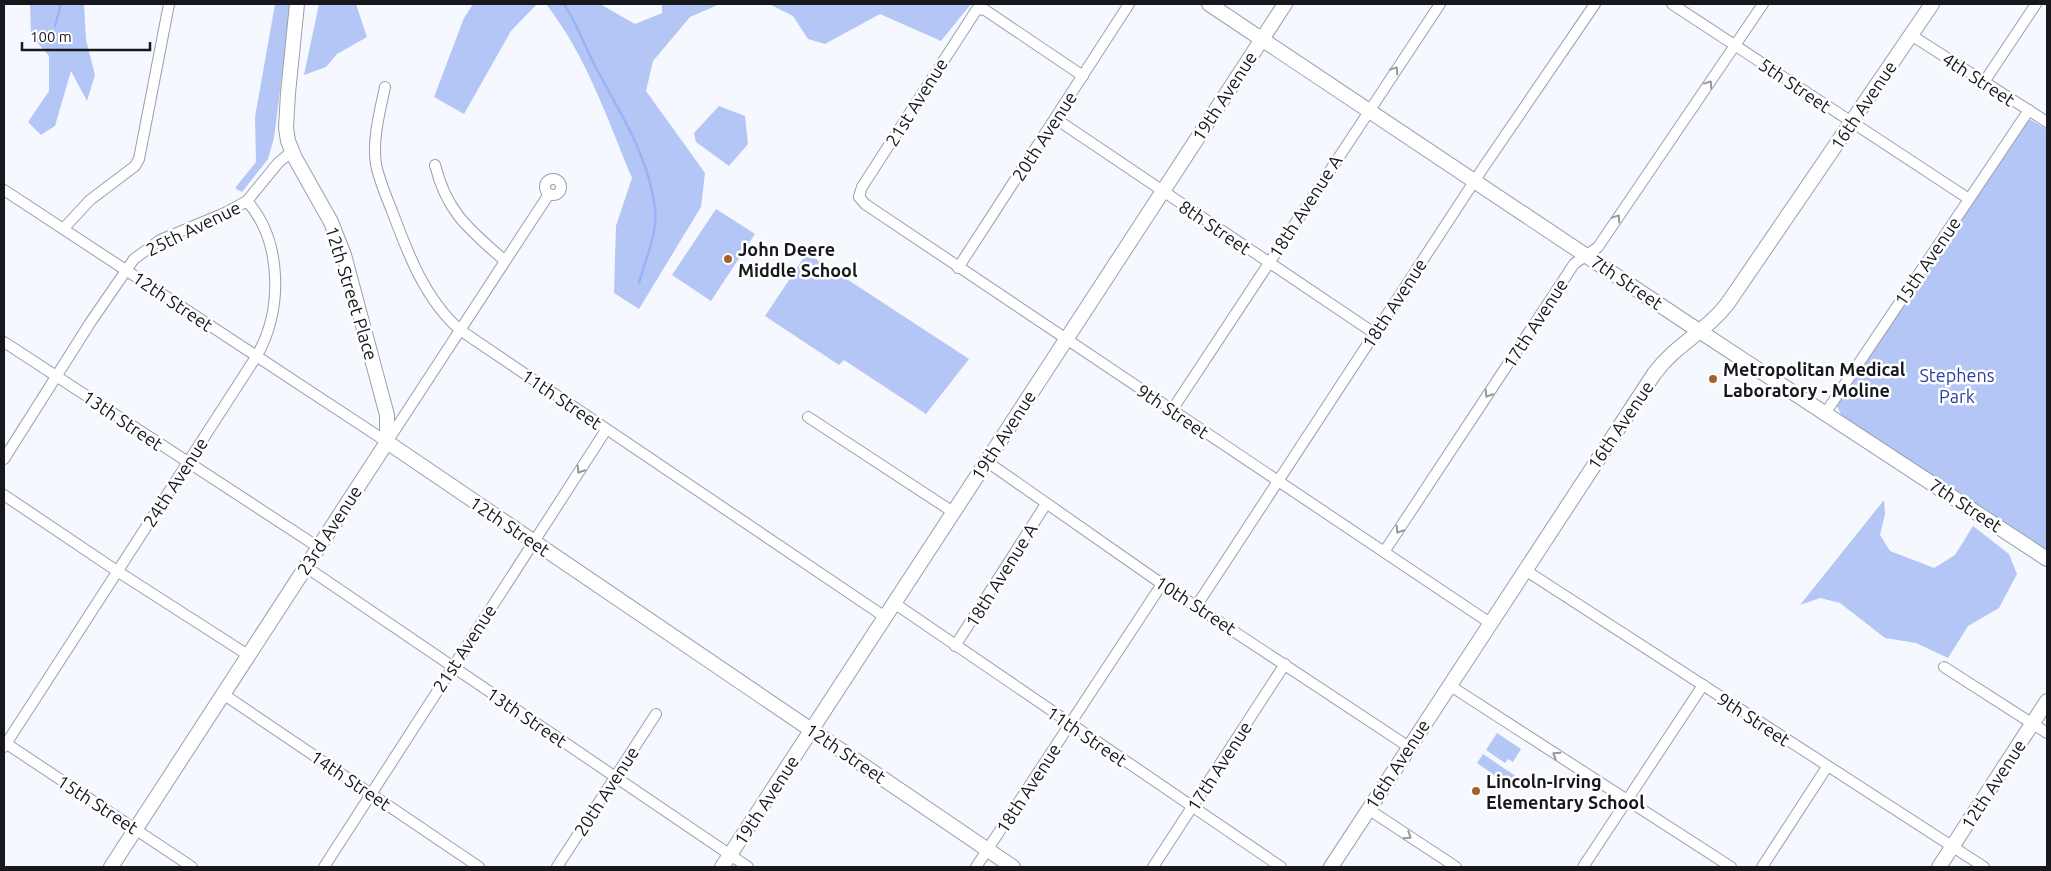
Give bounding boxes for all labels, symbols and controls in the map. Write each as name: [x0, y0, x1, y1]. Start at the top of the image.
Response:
scale bar: [22, 20, 150, 52]
text: 100 m: [30, 28, 72, 45]
street label: 19th Avenue: [1188, 48, 1260, 144]
street label: 4th Street: [1939, 48, 2019, 110]
street label: 21st Avenue: [881, 54, 951, 150]
street label: 5th Street: [1755, 54, 1835, 116]
street label: 16th Avenue: [1826, 57, 1900, 153]
one-way arrow: [1389, 66, 1398, 76]
one-way arrow: [1702, 80, 1712, 89]
street label: 20th Avenue: [1008, 88, 1080, 184]
street label: 18th Avenue A: [1264, 151, 1346, 261]
street label: 8th Street: [1175, 196, 1255, 258]
street label: 25th Avenue: [143, 197, 243, 259]
street label: 15th Avenue: [1890, 213, 1964, 309]
one-way arrow: [1611, 215, 1620, 224]
street label: 12th Street Place: [322, 224, 382, 362]
place label: John Deere Middle School: [738, 239, 858, 280]
street label: 7th Street: [1587, 251, 1667, 313]
marker: John Deere Middle School: [722, 253, 734, 265]
street label: 18th Avenue: [1358, 255, 1430, 351]
street label: 12th Street: [129, 267, 217, 335]
street label: 17th Avenue: [1499, 275, 1571, 371]
place label: Metropolitan Medical Laboratory - Moline: [1723, 359, 1906, 400]
street label: 11th Street: [518, 365, 606, 433]
park label: Stephens Park: [1919, 365, 1995, 406]
marker: Metropolitan Medical Laboratory - Moline: [1707, 373, 1719, 385]
street label: 16th Avenue: [1583, 377, 1657, 473]
street label: 9th Street: [1133, 380, 1213, 442]
street label: 13th Street: [79, 386, 167, 454]
street label: 19th Avenue: [967, 387, 1039, 483]
one-way arrow: [1485, 389, 1495, 398]
street label: 24th Avenue: [139, 434, 211, 530]
one-way arrow: [576, 465, 586, 474]
street label: 7th Street: [1926, 474, 2006, 536]
street label: 23rd Avenue: [293, 482, 365, 578]
street label: 12th Street: [466, 492, 554, 560]
street label: 18th Avenue A: [961, 519, 1041, 630]
one-way arrow: [1396, 524, 1405, 534]
street label: 10th Street: [1152, 572, 1240, 638]
street label: 21st Avenue: [428, 601, 500, 695]
street label: 13th Street: [483, 683, 571, 751]
street label: 9th Street: [1714, 688, 1794, 750]
street label: 11th Street: [1043, 702, 1131, 770]
street label: 16th Avenue: [1361, 716, 1433, 812]
street label: 17th Avenue: [1183, 718, 1255, 814]
street label: 12th Street: [802, 719, 890, 787]
street label: 12th Avenue: [1957, 736, 2029, 832]
street label: 18th Avenue: [992, 740, 1064, 836]
street label: 20th Avenue: [570, 743, 642, 839]
street label: 14th Street: [307, 746, 395, 814]
one-way arrow: [1552, 751, 1561, 761]
street label: 19th Avenue: [730, 752, 802, 848]
street label: 15th Street: [54, 771, 142, 837]
place label: Lincoln-Irving Elementary School: [1486, 771, 1645, 812]
marker: Lincoln-Irving Elementary School: [1470, 785, 1482, 797]
one-way arrow: [1403, 830, 1412, 839]

